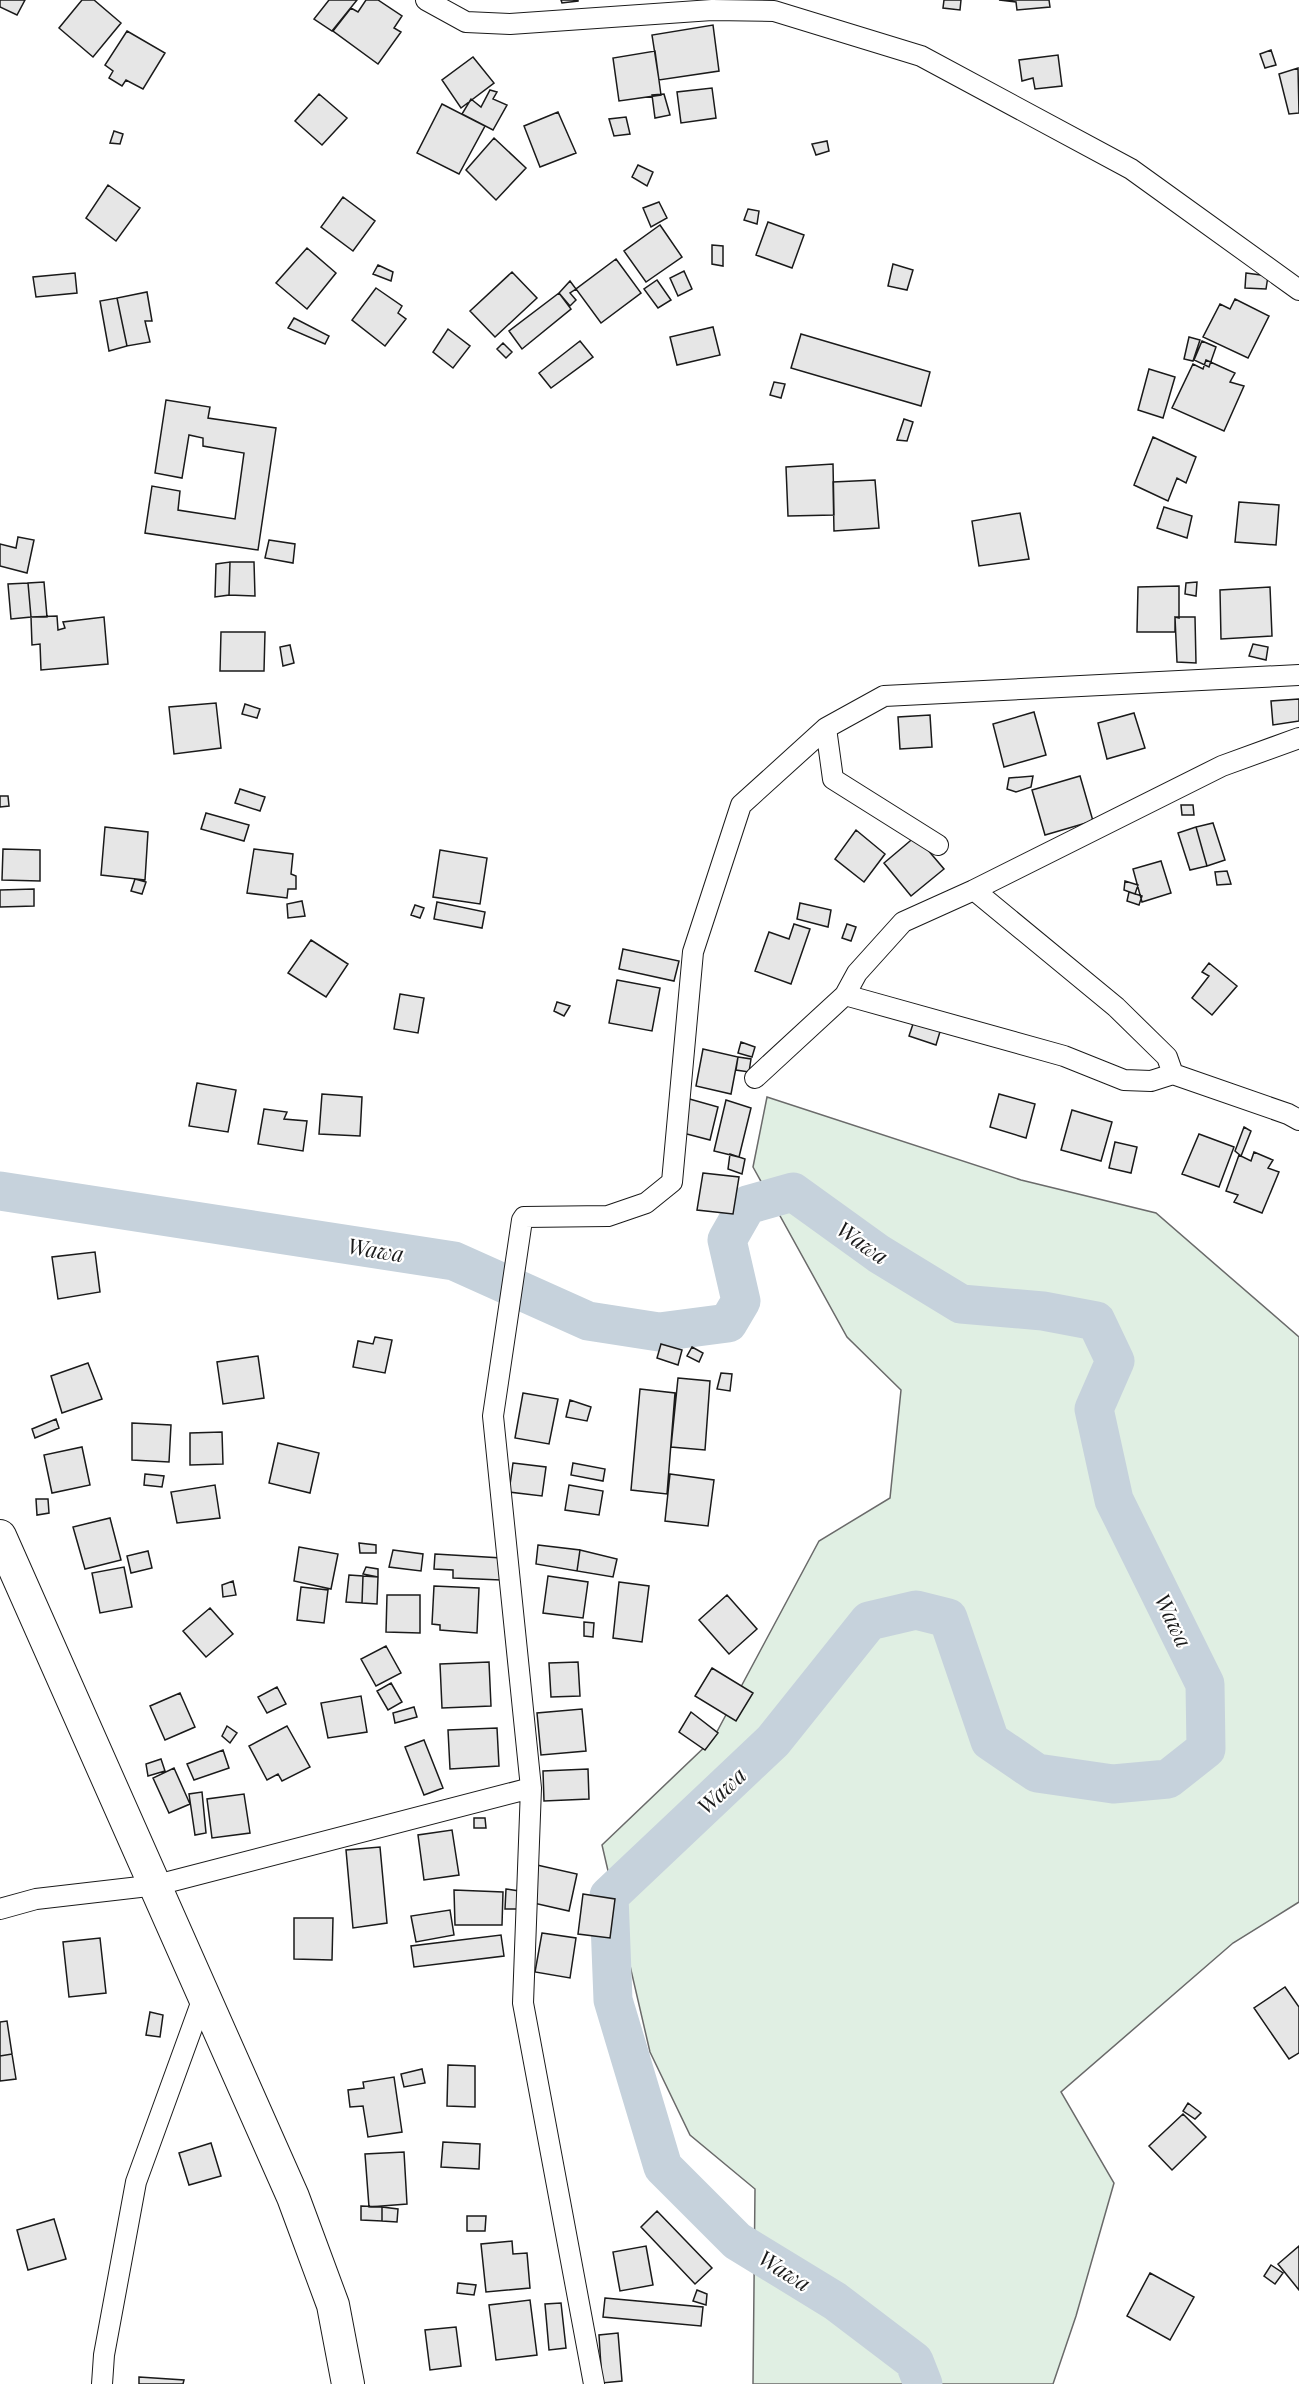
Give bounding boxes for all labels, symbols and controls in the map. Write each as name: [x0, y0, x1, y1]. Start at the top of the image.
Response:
water label: Wawa: [831, 1213, 895, 1271]
water label: Wawa: [346, 1230, 406, 1268]
water label: Wawa: [1148, 1588, 1200, 1652]
water label: Wawa: [690, 1760, 752, 1820]
water label: Wawa: [753, 2242, 817, 2298]

